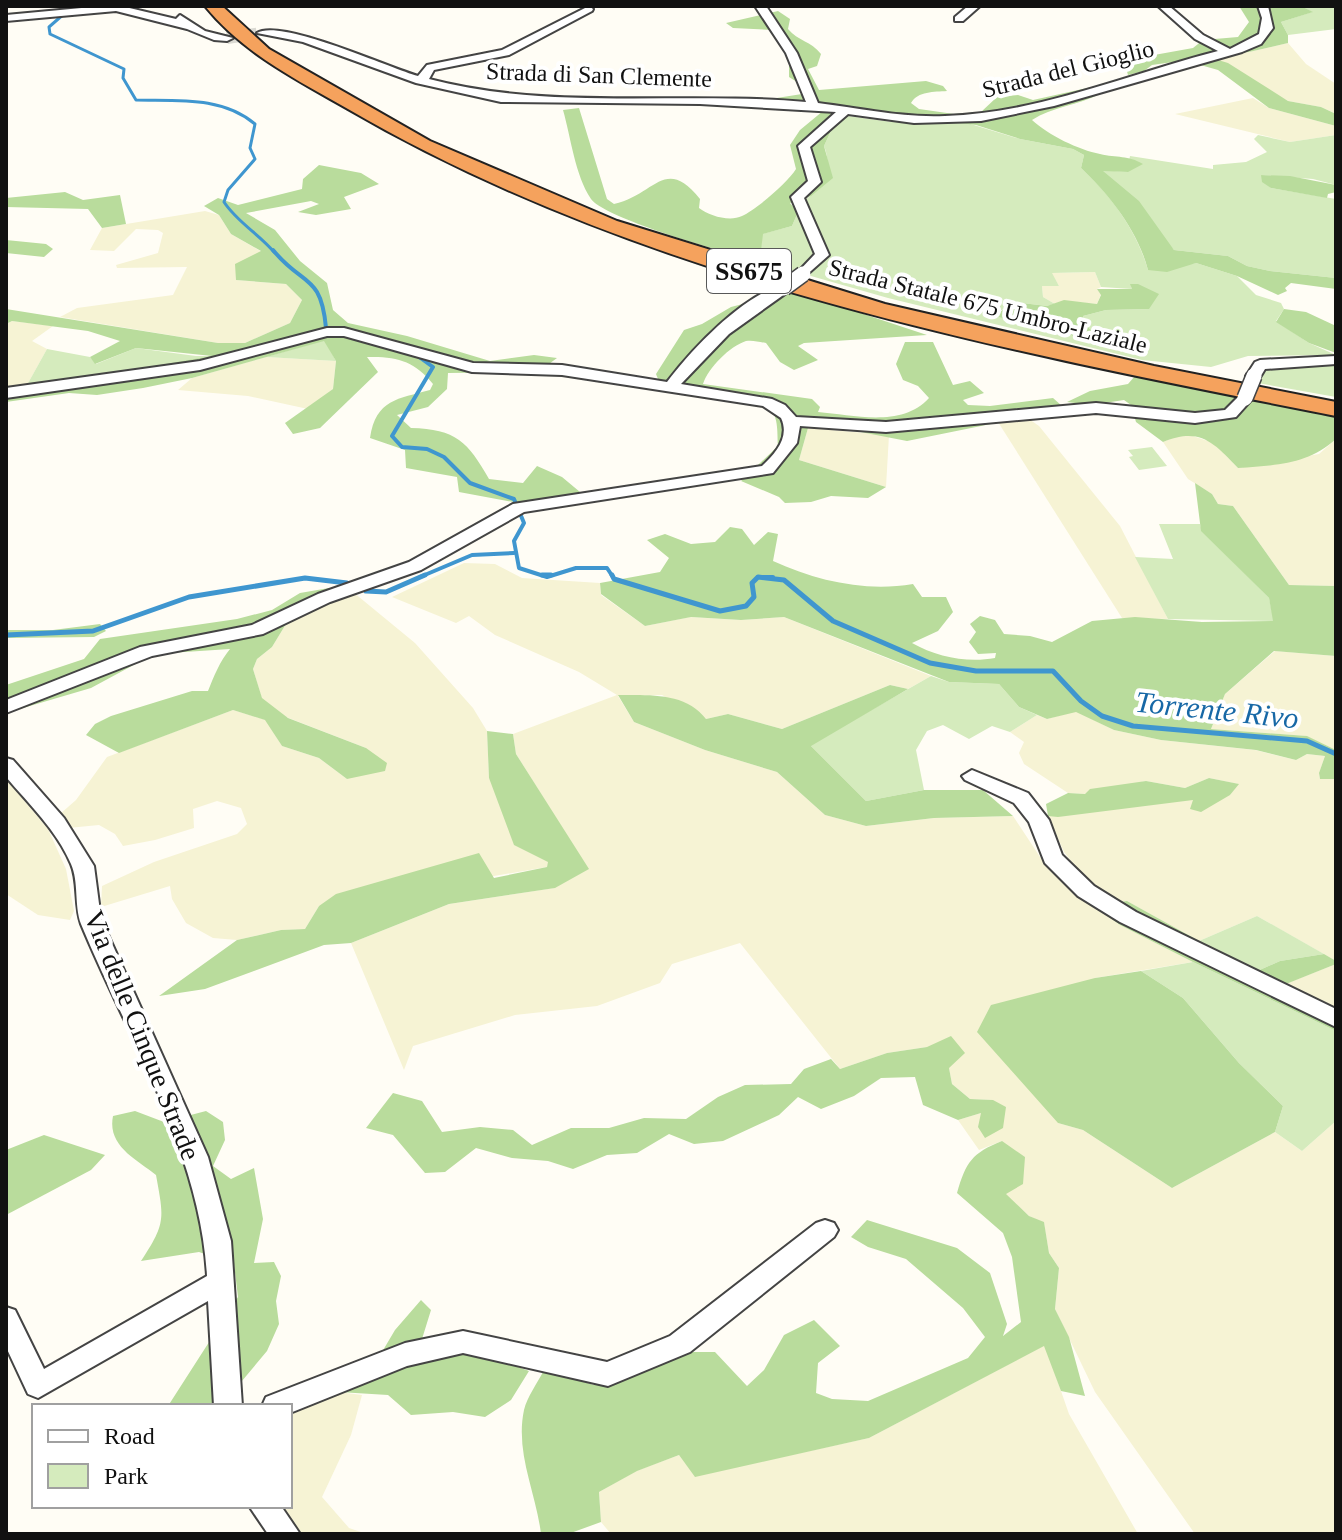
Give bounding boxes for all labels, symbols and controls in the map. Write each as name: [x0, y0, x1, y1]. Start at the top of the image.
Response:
street label: Strada del Gioglio: [979, 35, 1157, 103]
street label: Strada di San Clemente: [486, 58, 712, 92]
road number: SS675: [707, 249, 791, 293]
street label: Strada Statale 675 Umbro-Laziale: [826, 254, 1150, 358]
water label: Torrente Rivo: [1134, 685, 1300, 734]
street label: Via delle Cinque Strade: [78, 906, 207, 1165]
legend: [32, 1404, 292, 1508]
text: Road: [104, 1423, 155, 1449]
text: Park: [104, 1463, 148, 1489]

